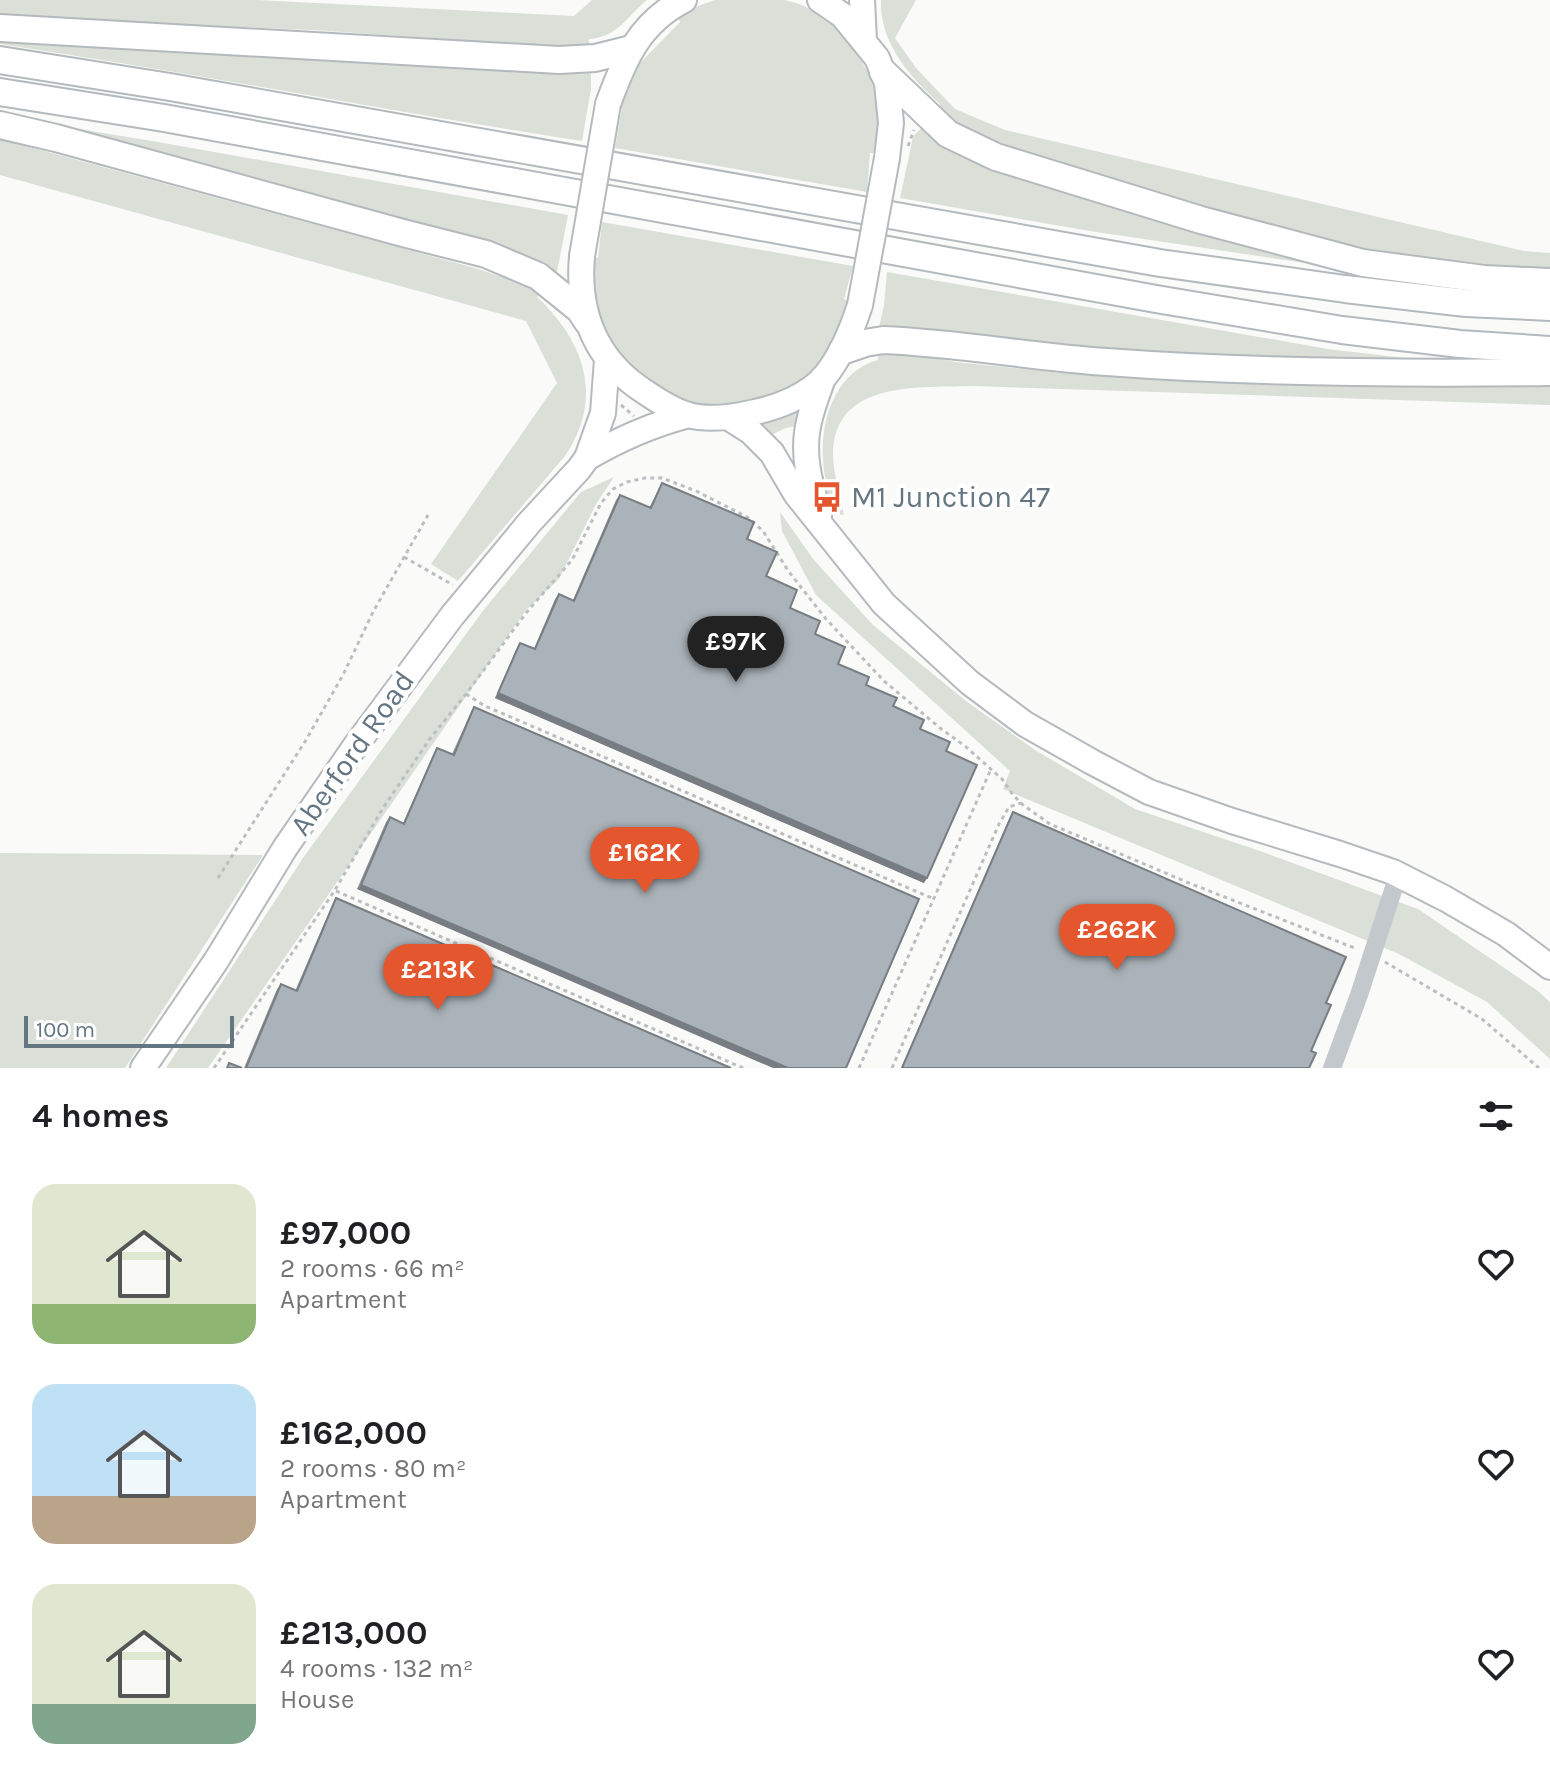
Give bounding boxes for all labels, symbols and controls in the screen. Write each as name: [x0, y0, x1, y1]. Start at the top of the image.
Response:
place label: M1 Junction 47: [851, 479, 1050, 515]
bus stop icon: M1 Junction 47: [810, 480, 844, 514]
pin: £97K: [689, 616, 783, 684]
text: £97K: [705, 626, 767, 657]
street label: Aberford Road: [282, 664, 422, 842]
pin: £162K: [589, 827, 701, 895]
text: £162K: [608, 837, 682, 868]
pin: £262K: [1061, 904, 1173, 972]
text: £262K: [1077, 914, 1157, 945]
pin: £213K: [382, 944, 494, 1012]
text: £213K: [401, 954, 475, 985]
scale bar: [24, 1012, 234, 1048]
text: 100 m: [36, 1017, 95, 1043]
icon: filters: [1474, 1094, 1518, 1138]
text: 4 homes: [32, 1096, 169, 1136]
text: £97,000: [280, 1213, 411, 1253]
icon: home: [96, 1216, 192, 1312]
icon: heart: [1474, 1242, 1518, 1286]
text: 2 rooms · 66 m²: [280, 1253, 465, 1284]
text: Apartment: [280, 1284, 407, 1315]
text: £162,000: [280, 1413, 427, 1453]
icon: home: [96, 1416, 192, 1512]
icon: heart: [1474, 1442, 1518, 1486]
text: 2 rooms · 80 m²: [280, 1453, 466, 1484]
text: Apartment: [280, 1484, 407, 1515]
text: £213,000: [280, 1613, 427, 1653]
icon: home: [96, 1616, 192, 1712]
icon: heart: [1474, 1642, 1518, 1686]
text: 4 rooms · 132 m²: [280, 1653, 473, 1684]
text: House: [280, 1684, 354, 1715]

